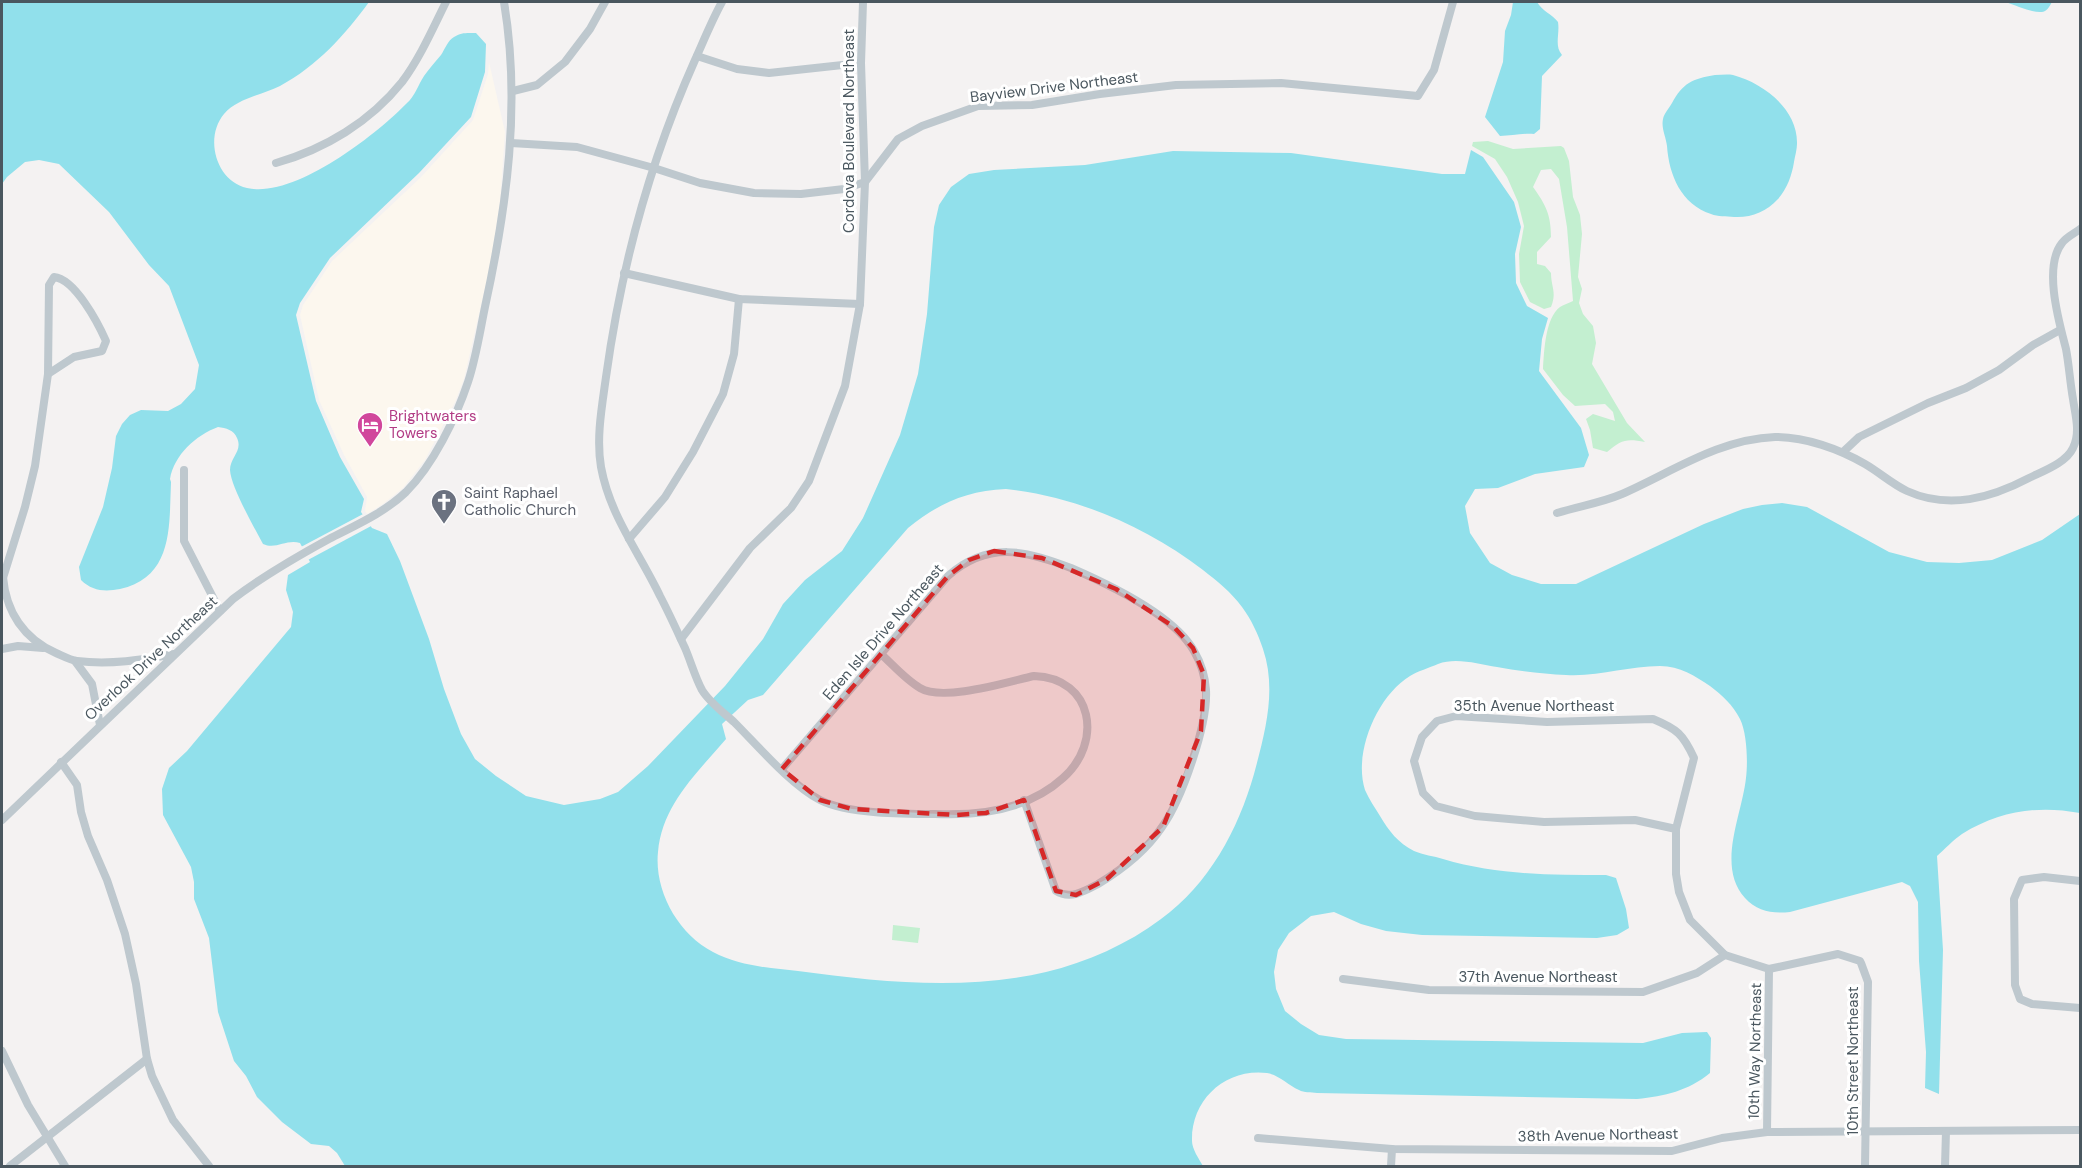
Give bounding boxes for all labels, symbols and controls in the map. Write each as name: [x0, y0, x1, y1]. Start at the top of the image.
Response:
street label: Cordova Boulevard Northeast: [839, 29, 859, 233]
street label: Bayview Drive Northeast: [969, 67, 1139, 107]
place label: Brightwaters Towers: [389, 406, 476, 443]
hotel icon: Brightwaters Towers: [355, 410, 385, 448]
place label: Saint Raphael Catholic Church: [464, 483, 576, 520]
church icon: Saint Raphael Catholic Church: [429, 487, 459, 525]
street label: Eden Isle Drive Northeast: [818, 560, 948, 704]
street label: Overlook Drive Northeast: [80, 591, 222, 725]
street label: 35th Avenue Northeast: [1454, 696, 1614, 716]
street label: 37th Avenue Northeast: [1458, 967, 1618, 987]
street label: 10th Way Northeast: [1744, 982, 1766, 1119]
street label: 10th Street Northeast: [1843, 986, 1863, 1136]
street label: 38th Avenue Northeast: [1518, 1124, 1679, 1146]

